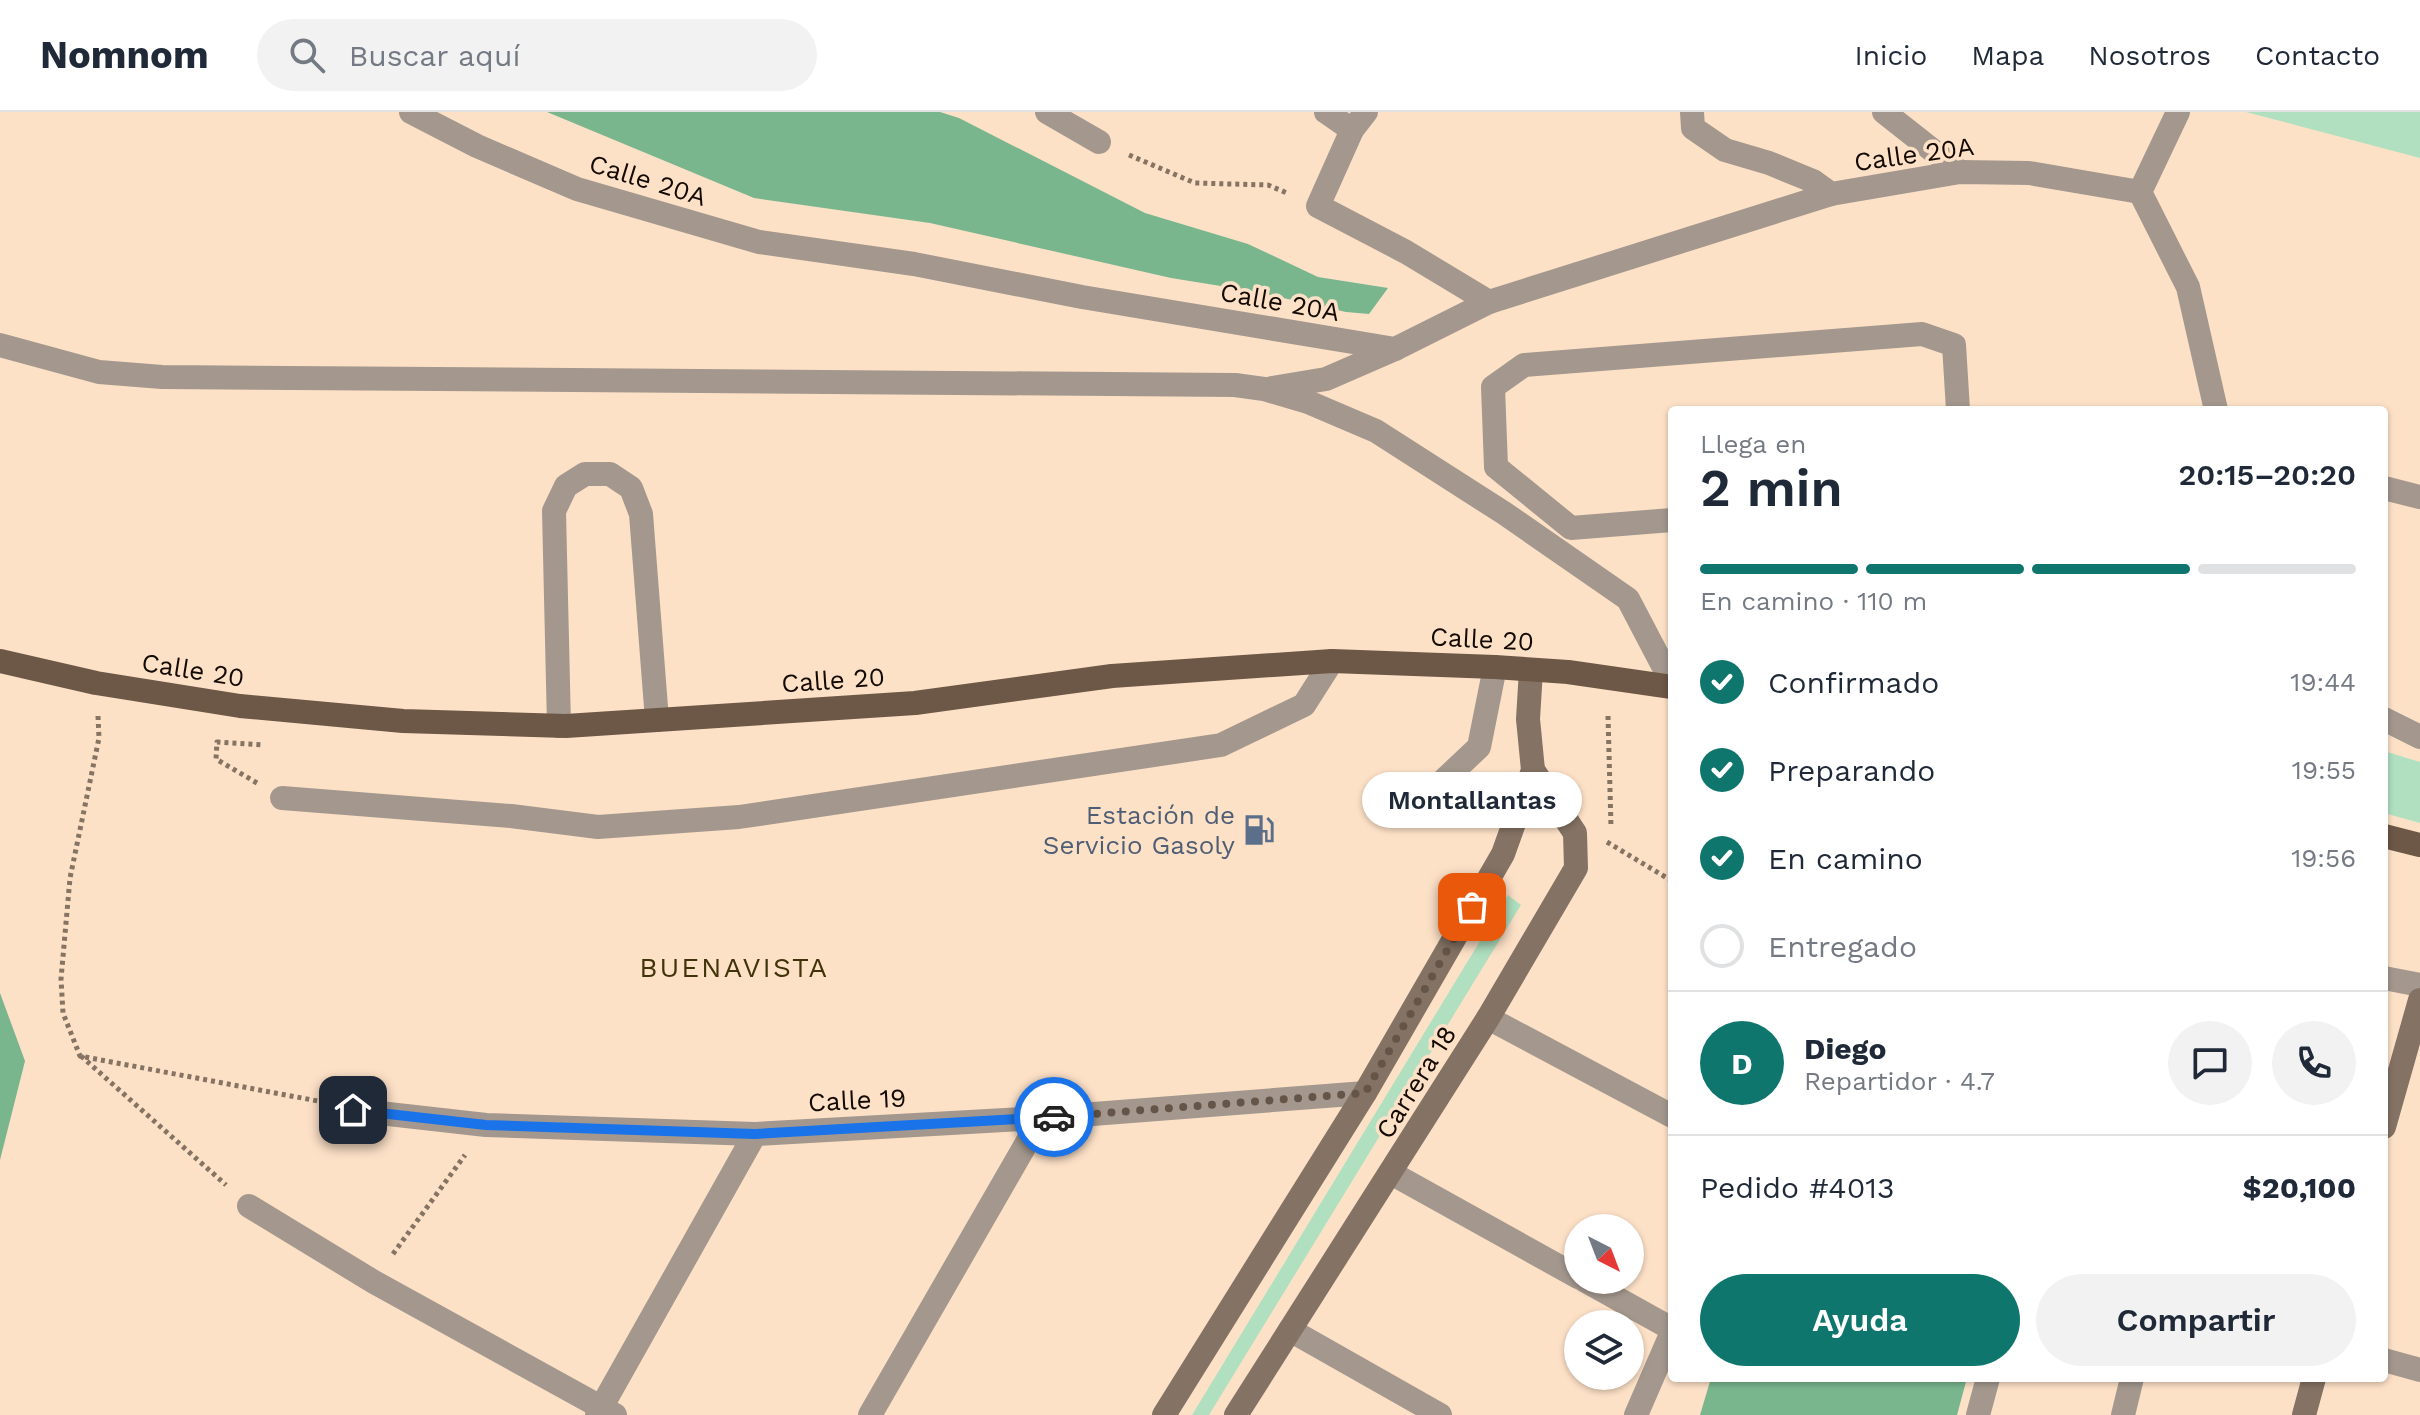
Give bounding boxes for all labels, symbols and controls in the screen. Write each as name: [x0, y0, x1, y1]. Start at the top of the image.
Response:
search box: [257, 19, 817, 91]
text: Nomnom: [40, 33, 209, 77]
icon: search: [285, 33, 329, 77]
text: Buscar aquí: [349, 38, 520, 73]
text: Inicio: [1855, 39, 1927, 72]
text: Mapa: [1971, 39, 2044, 72]
text: Nosotros: [2088, 39, 2211, 72]
text: Contacto: [2255, 39, 2380, 72]
street label: Calle 20A: [1852, 131, 1976, 177]
street label: Calle 20A: [586, 148, 710, 212]
street label: Calle 20A: [1218, 277, 1342, 327]
text: Llega en: [1700, 429, 1806, 459]
text: 20:15–20:20: [2179, 457, 2356, 492]
text: 2 min: [1700, 458, 1843, 519]
text: En camino · 110 m: [1700, 586, 1927, 616]
street label: Calle 20: [1429, 621, 1535, 657]
street label: Calle 20: [139, 647, 247, 693]
icon: check: [1700, 660, 1744, 704]
street label: Calle 20: [780, 661, 886, 699]
text: Confirmado: [1768, 665, 1939, 700]
text: 19:44: [2290, 667, 2356, 697]
icon: check: [1700, 748, 1744, 792]
text: Preparando: [1768, 753, 1935, 788]
text: 19:55: [2292, 755, 2356, 785]
callout: Montallantas: [1362, 771, 1582, 827]
text: Montallantas: [1388, 785, 1556, 815]
place label: Estación de Servicio Gasoly: [1043, 800, 1236, 860]
fuel station icon: Estación de Servicio Gasoly: [1242, 813, 1276, 847]
icon: check: [1700, 836, 1744, 880]
text: En camino: [1768, 841, 1923, 876]
text: 19:56: [2291, 843, 2356, 873]
pin: [1438, 873, 1506, 941]
icon: bag: [1450, 885, 1494, 929]
text: Entregado: [1768, 929, 1917, 964]
district label: BUENAVISTA: [639, 951, 829, 984]
street label: Carrera 18: [1370, 1020, 1462, 1144]
button: chat: [2168, 1021, 2252, 1105]
button: phone: [2272, 1021, 2356, 1105]
text: Diego: [1804, 1031, 1886, 1066]
text: D: [1731, 1046, 1753, 1081]
text: Repartidor · 4.7: [1804, 1066, 1995, 1096]
pin: [319, 1076, 387, 1144]
courier: [1014, 1077, 1094, 1157]
street label: Calle 19: [807, 1082, 907, 1118]
icon: home: [331, 1088, 375, 1132]
icon: car: [1032, 1095, 1076, 1139]
text: Pedido #4013: [1700, 1170, 1895, 1205]
text: $20,100: [2243, 1170, 2356, 1205]
north arrow: [1564, 1214, 1644, 1294]
map controls: [1564, 1214, 1644, 1390]
button: Ayuda: [1700, 1274, 2020, 1366]
button: Compartir: [2036, 1274, 2356, 1366]
button: layers: [1564, 1310, 1644, 1390]

